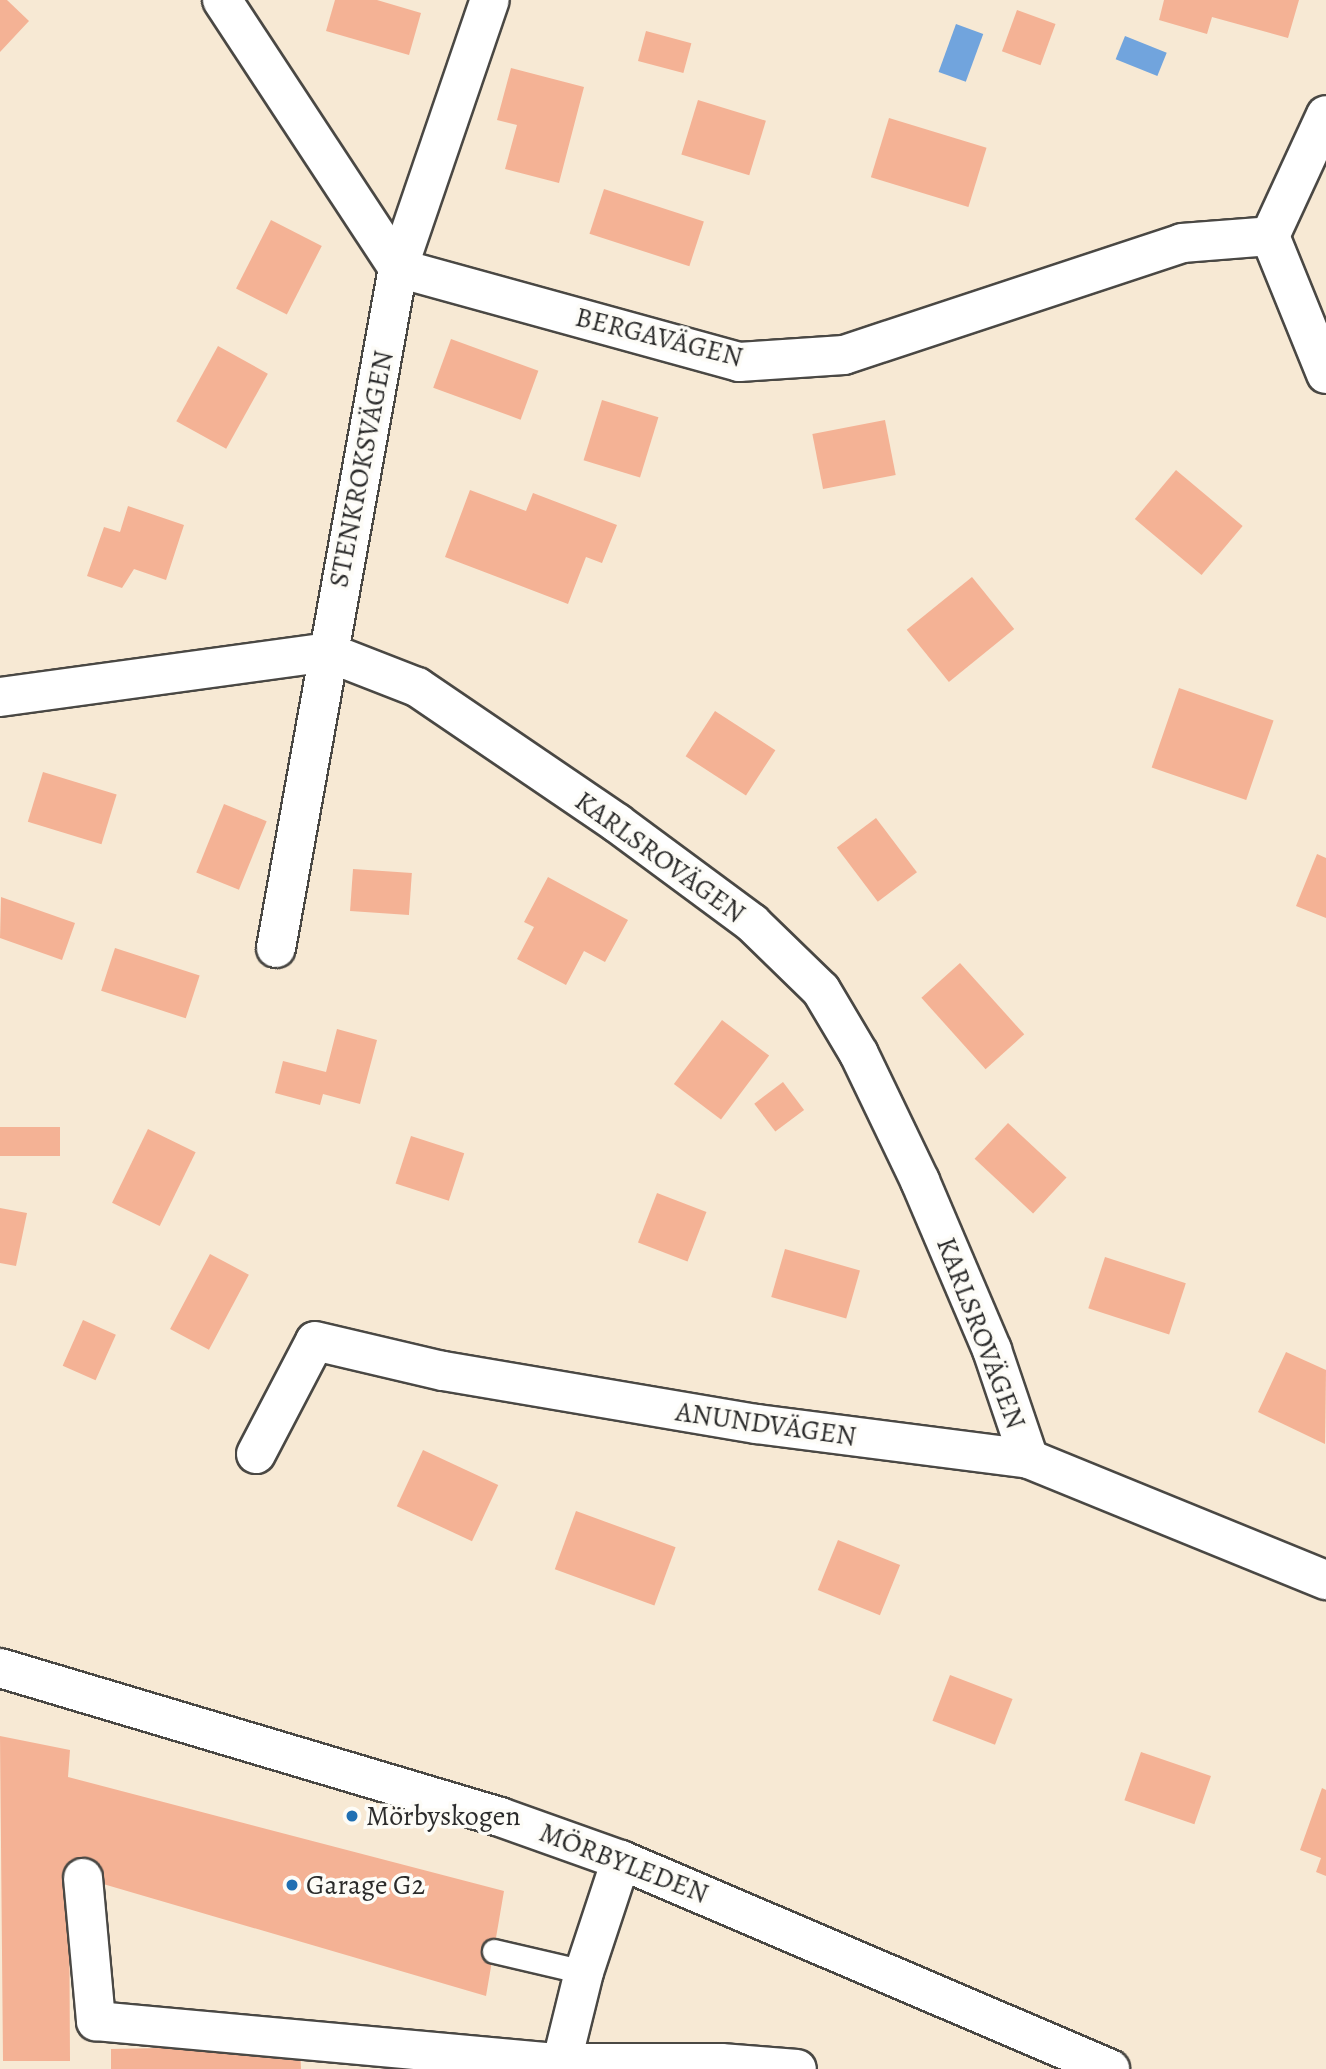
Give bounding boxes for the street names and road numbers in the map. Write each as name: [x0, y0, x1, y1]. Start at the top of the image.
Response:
street label: BERGAVÄGEN: [572, 300, 746, 374]
street label: STENKROKSVÄGEN: [322, 348, 400, 590]
street label: KARLSROVÄGEN: [568, 784, 752, 930]
street label: KARLSROVÄGEN: [929, 1233, 1033, 1433]
street label: ANUNDVÄGEN: [674, 1395, 858, 1453]
street label: MÖRBYLEDEN: [535, 1815, 713, 1911]

